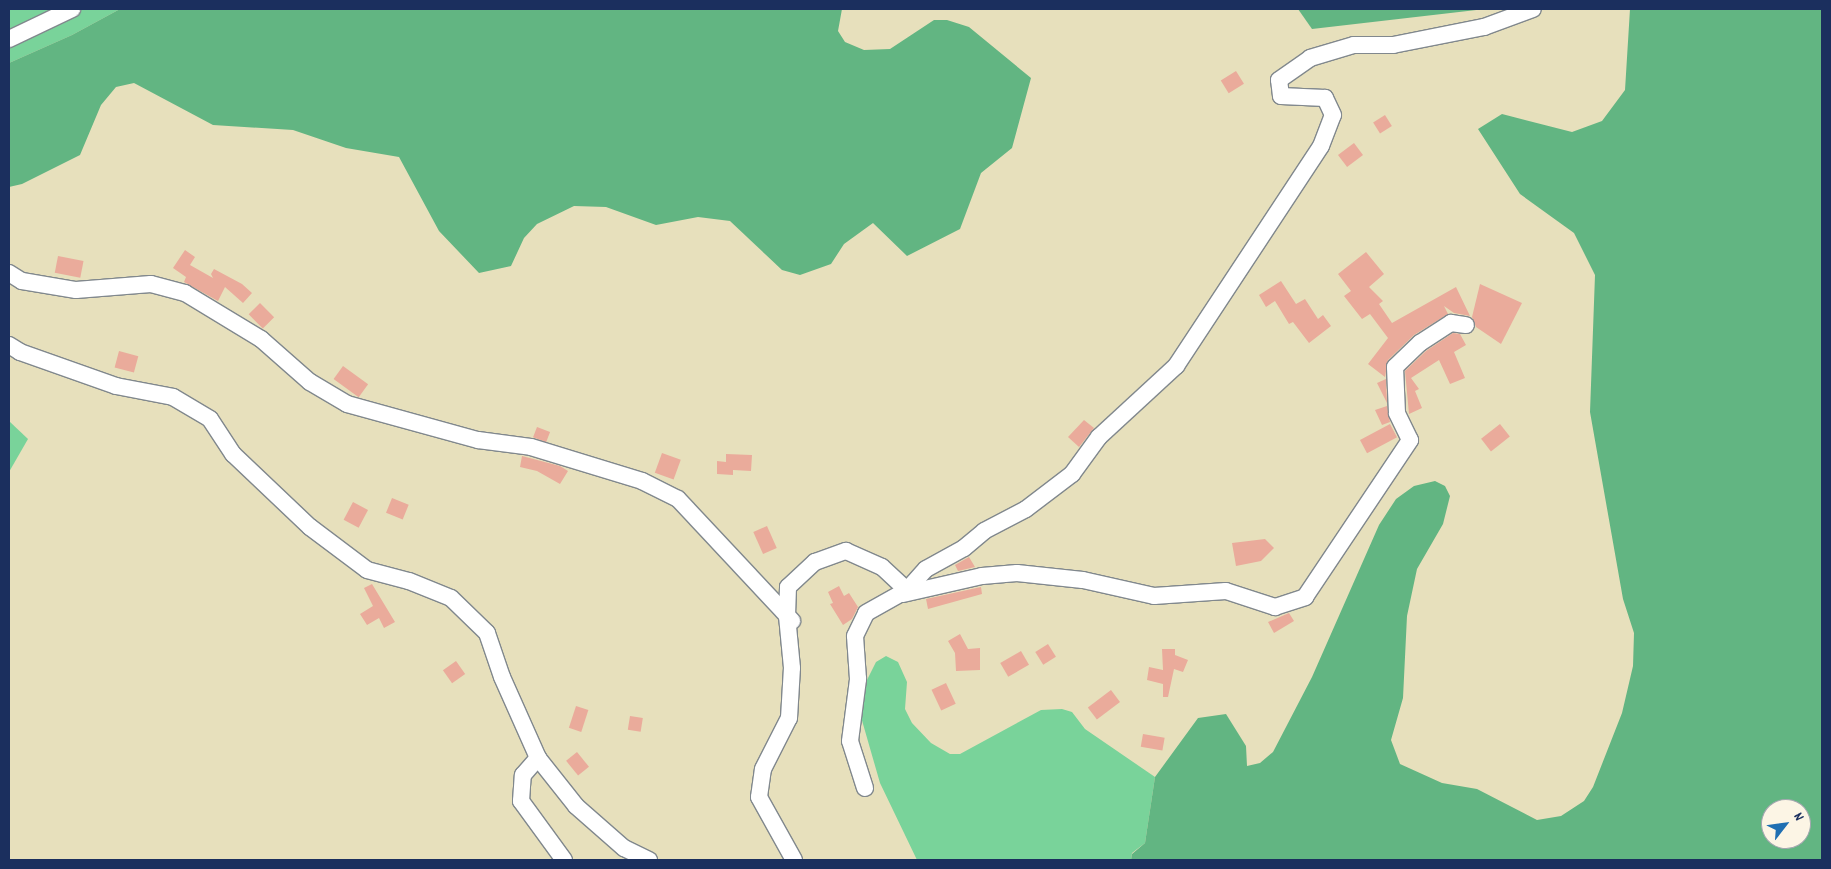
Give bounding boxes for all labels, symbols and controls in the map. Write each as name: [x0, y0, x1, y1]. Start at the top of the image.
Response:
north arrow: [1761, 799, 1811, 849]
text: N: [1788, 809, 1809, 825]

